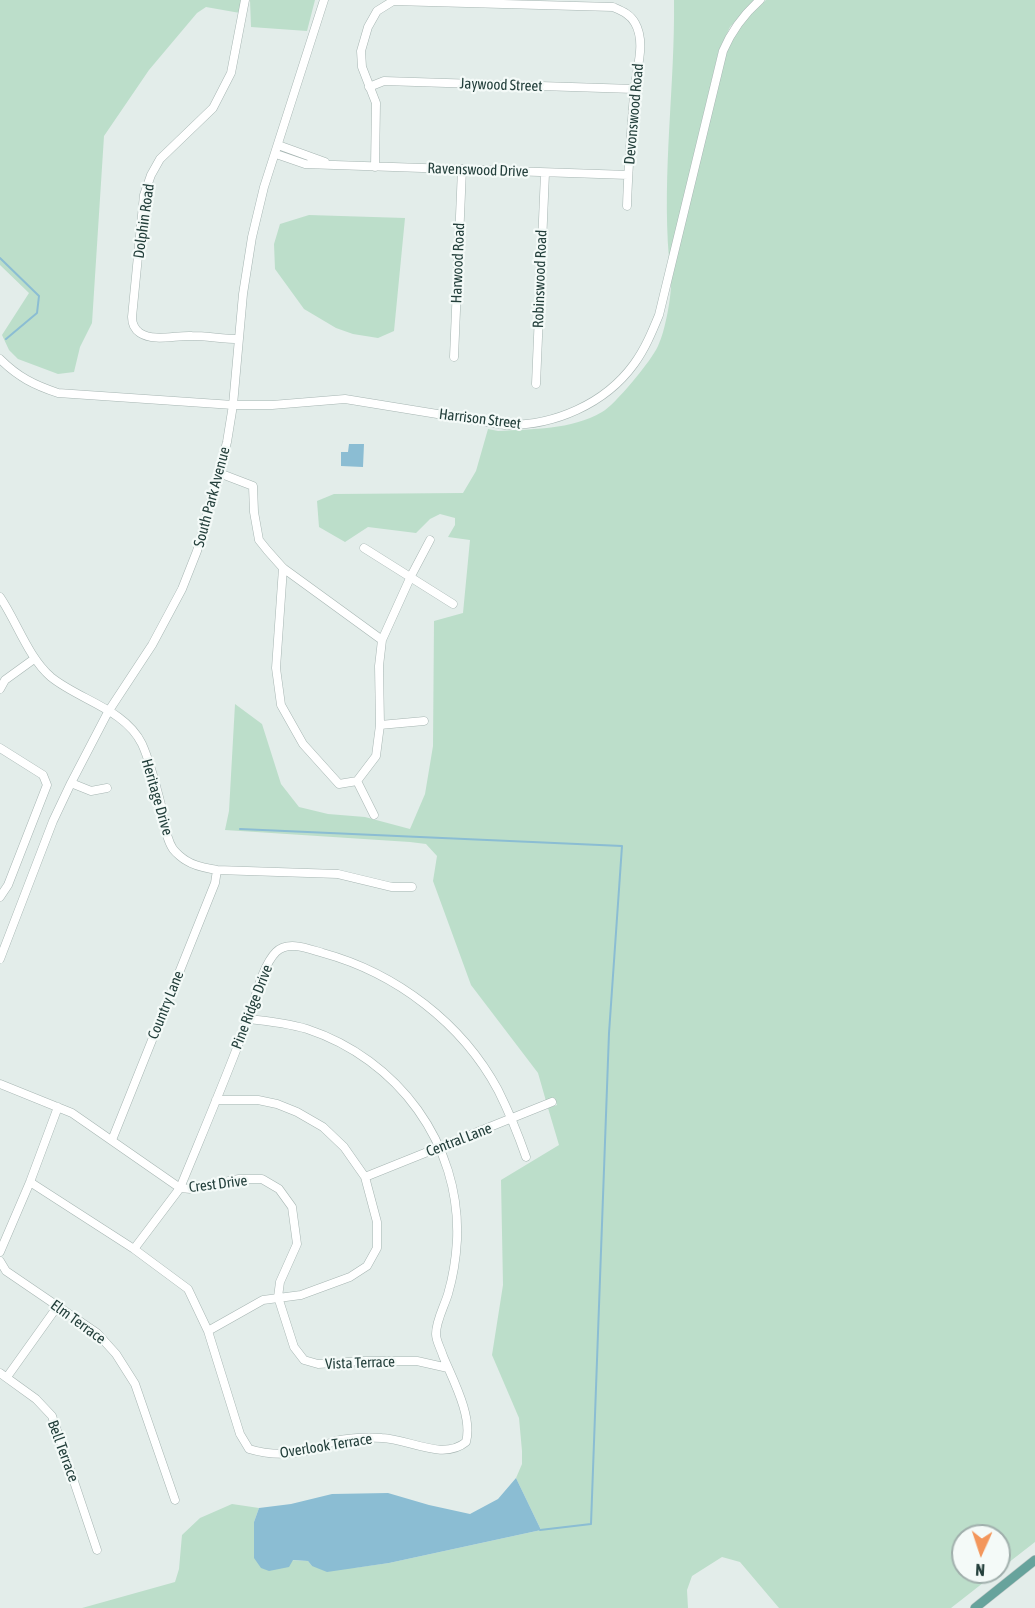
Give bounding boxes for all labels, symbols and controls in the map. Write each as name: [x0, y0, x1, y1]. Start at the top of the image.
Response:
street label: Devonswood Road: [621, 63, 647, 165]
street label: Jaywood Street: [459, 75, 543, 95]
street label: Ravenswood Drive: [427, 159, 529, 181]
street label: Dolphin Road: [130, 183, 158, 259]
street label: Harwood Road: [448, 222, 468, 304]
street label: Robinswood Road: [529, 230, 551, 328]
street label: Harrison Street: [438, 405, 522, 433]
street label: South Park Avenue: [190, 445, 234, 549]
street label: Heritage Drive: [137, 757, 177, 837]
street label: Pine Ridge Drive: [228, 962, 276, 1052]
street label: Country Lane: [144, 968, 188, 1042]
street label: Central Lane: [423, 1119, 495, 1161]
street label: Crest Drive: [188, 1171, 248, 1197]
street label: Elm Terrace: [47, 1296, 109, 1348]
street label: Vista Terrace: [325, 1353, 395, 1373]
street label: Bell Terrace: [44, 1418, 82, 1484]
street label: Overlook Terrace: [279, 1430, 373, 1462]
north arrow: [951, 1524, 1011, 1584]
text: N: [975, 1561, 985, 1579]

